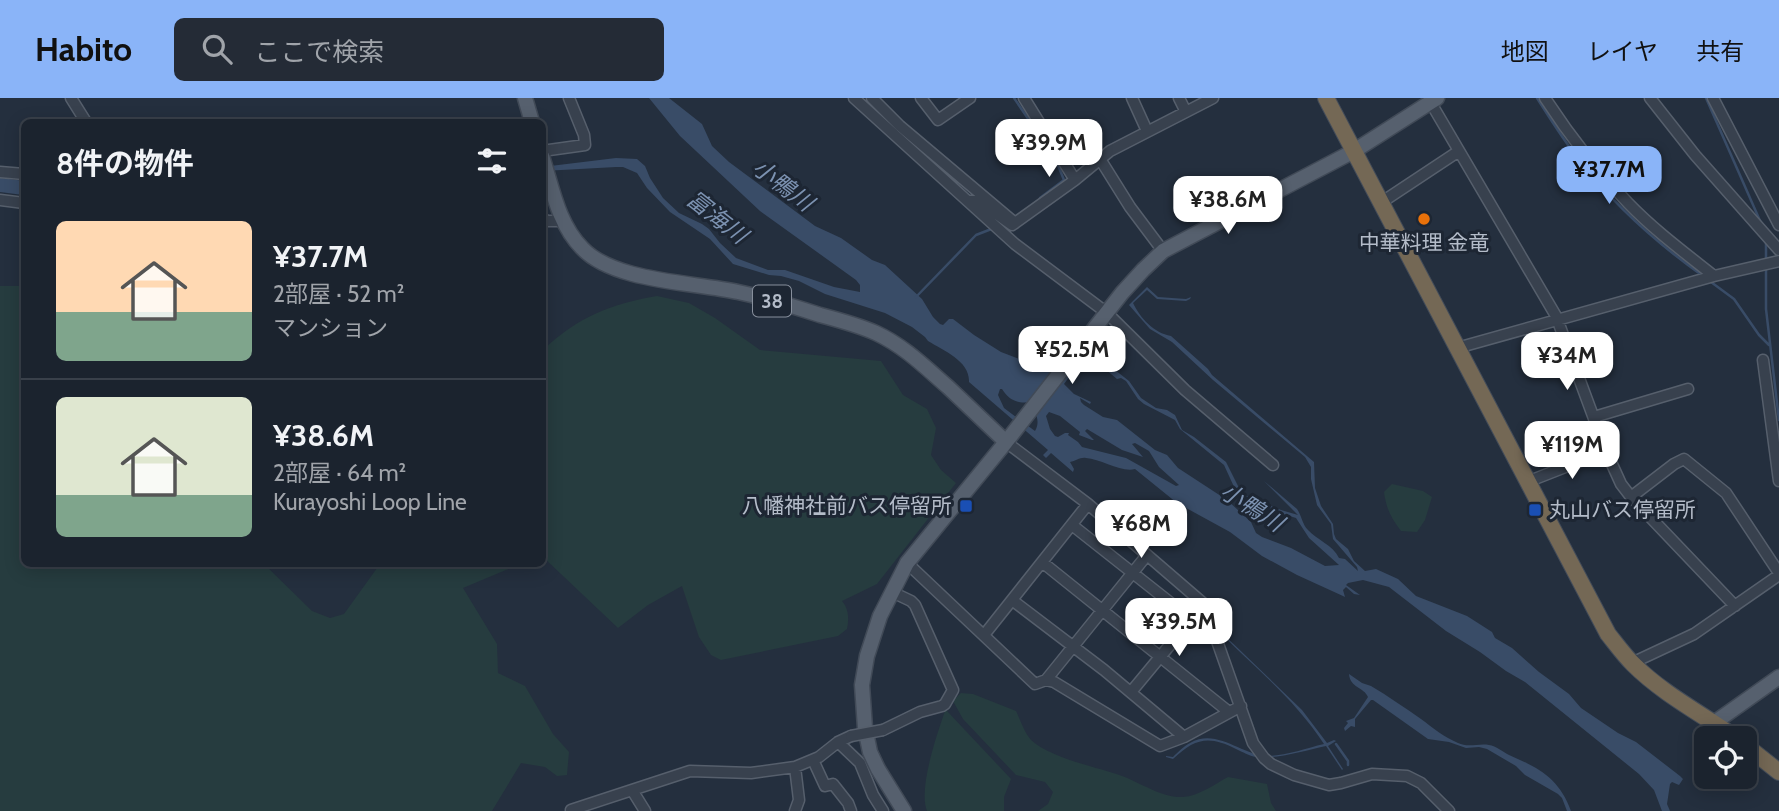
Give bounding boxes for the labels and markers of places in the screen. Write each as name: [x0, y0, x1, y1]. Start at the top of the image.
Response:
pin: ¥39.9M: [992, 120, 1106, 179]
pin: ¥37.7M: [1552, 146, 1666, 206]
pin: ¥38.6M: [1171, 176, 1285, 236]
marker: 中華料理 金竜: [1416, 211, 1432, 227]
place label: 中華料理 金竜: [1359, 230, 1489, 255]
pin: ¥52.5M: [1015, 327, 1129, 386]
pin: ¥34M: [1526, 332, 1608, 392]
pin: ¥119M: [1523, 422, 1621, 481]
place label: 八幡神社前バス停留所: [742, 493, 952, 518]
place label: 丸山バス停留所: [1549, 497, 1696, 522]
marker: 八幡神社前バス停留所: [958, 498, 974, 514]
pin: ¥68M: [1100, 500, 1182, 560]
marker: 丸山バス停留所: [1527, 502, 1543, 518]
pin: ¥39.5M: [1122, 598, 1236, 658]

